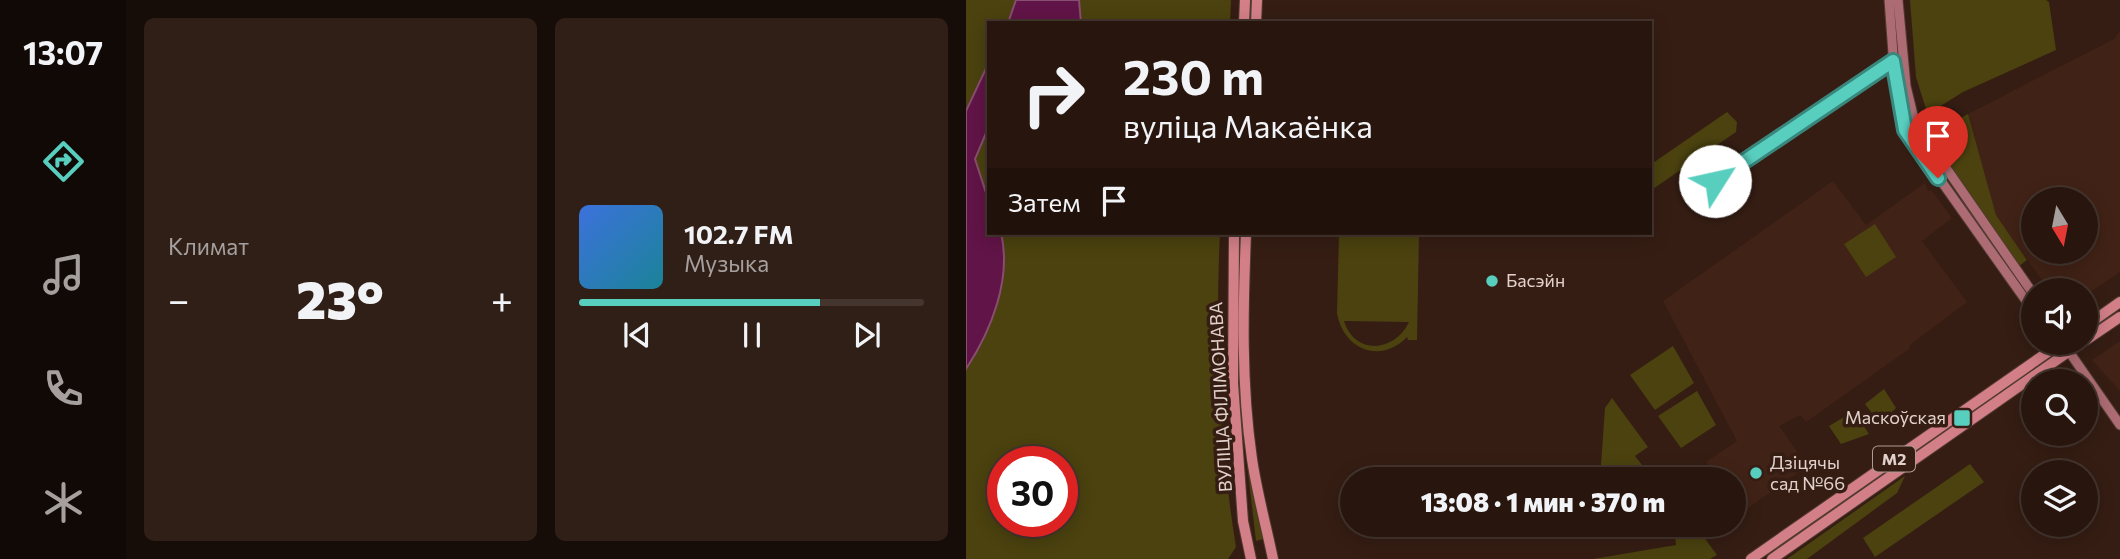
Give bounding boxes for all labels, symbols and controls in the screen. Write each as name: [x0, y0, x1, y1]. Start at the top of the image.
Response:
text: 13:07: [23, 32, 103, 72]
text: 230 m: [1123, 45, 1264, 105]
icon: right: [1008, 49, 1099, 140]
text: вуліца Макаёнка: [1123, 105, 1373, 145]
pin: [1908, 106, 1968, 178]
icon: arrive: [1919, 117, 1957, 155]
icon: directions: [39, 137, 88, 186]
position arrow: [1678, 144, 1752, 218]
icon: arrive: [1095, 182, 1133, 220]
text: Затем: [1008, 186, 1081, 217]
north arrow: [2021, 187, 2098, 264]
map controls: [2021, 187, 2098, 537]
text: 102.7 FM: [684, 218, 794, 249]
text: Климат: [168, 232, 249, 260]
text: Музыка: [684, 249, 769, 277]
icon: music: [39, 250, 88, 299]
text: 23°: [296, 266, 384, 330]
place label: Басэйн: [1506, 269, 1565, 291]
marker: Басэйн: [1484, 273, 1500, 289]
text: −: [168, 275, 190, 322]
text: +: [491, 275, 513, 322]
button: sound: [2021, 278, 2098, 355]
street label: ВУЛІЦА ФІЛІМОНАВА: [1204, 301, 1236, 493]
icon: previous: [618, 316, 656, 354]
icon: pause: [733, 316, 771, 354]
icon: next: [848, 316, 886, 354]
icon: phone: [39, 364, 88, 413]
button: search: [2021, 369, 2098, 446]
place label: Маскоўская: [1845, 406, 1946, 428]
marker: Маскоўская: [1952, 408, 1972, 428]
speed limit sign: 30: [987, 446, 1078, 537]
road number: М2: [1873, 446, 1915, 472]
place label: Дзіцячы сад №66: [1770, 451, 1845, 494]
button: layers: [2021, 460, 2098, 537]
marker: Дзіцячы сад №66: [1748, 465, 1764, 481]
icon: climate: [39, 478, 88, 527]
text: 13:08 · 1 мин · 370 m: [1421, 486, 1665, 517]

